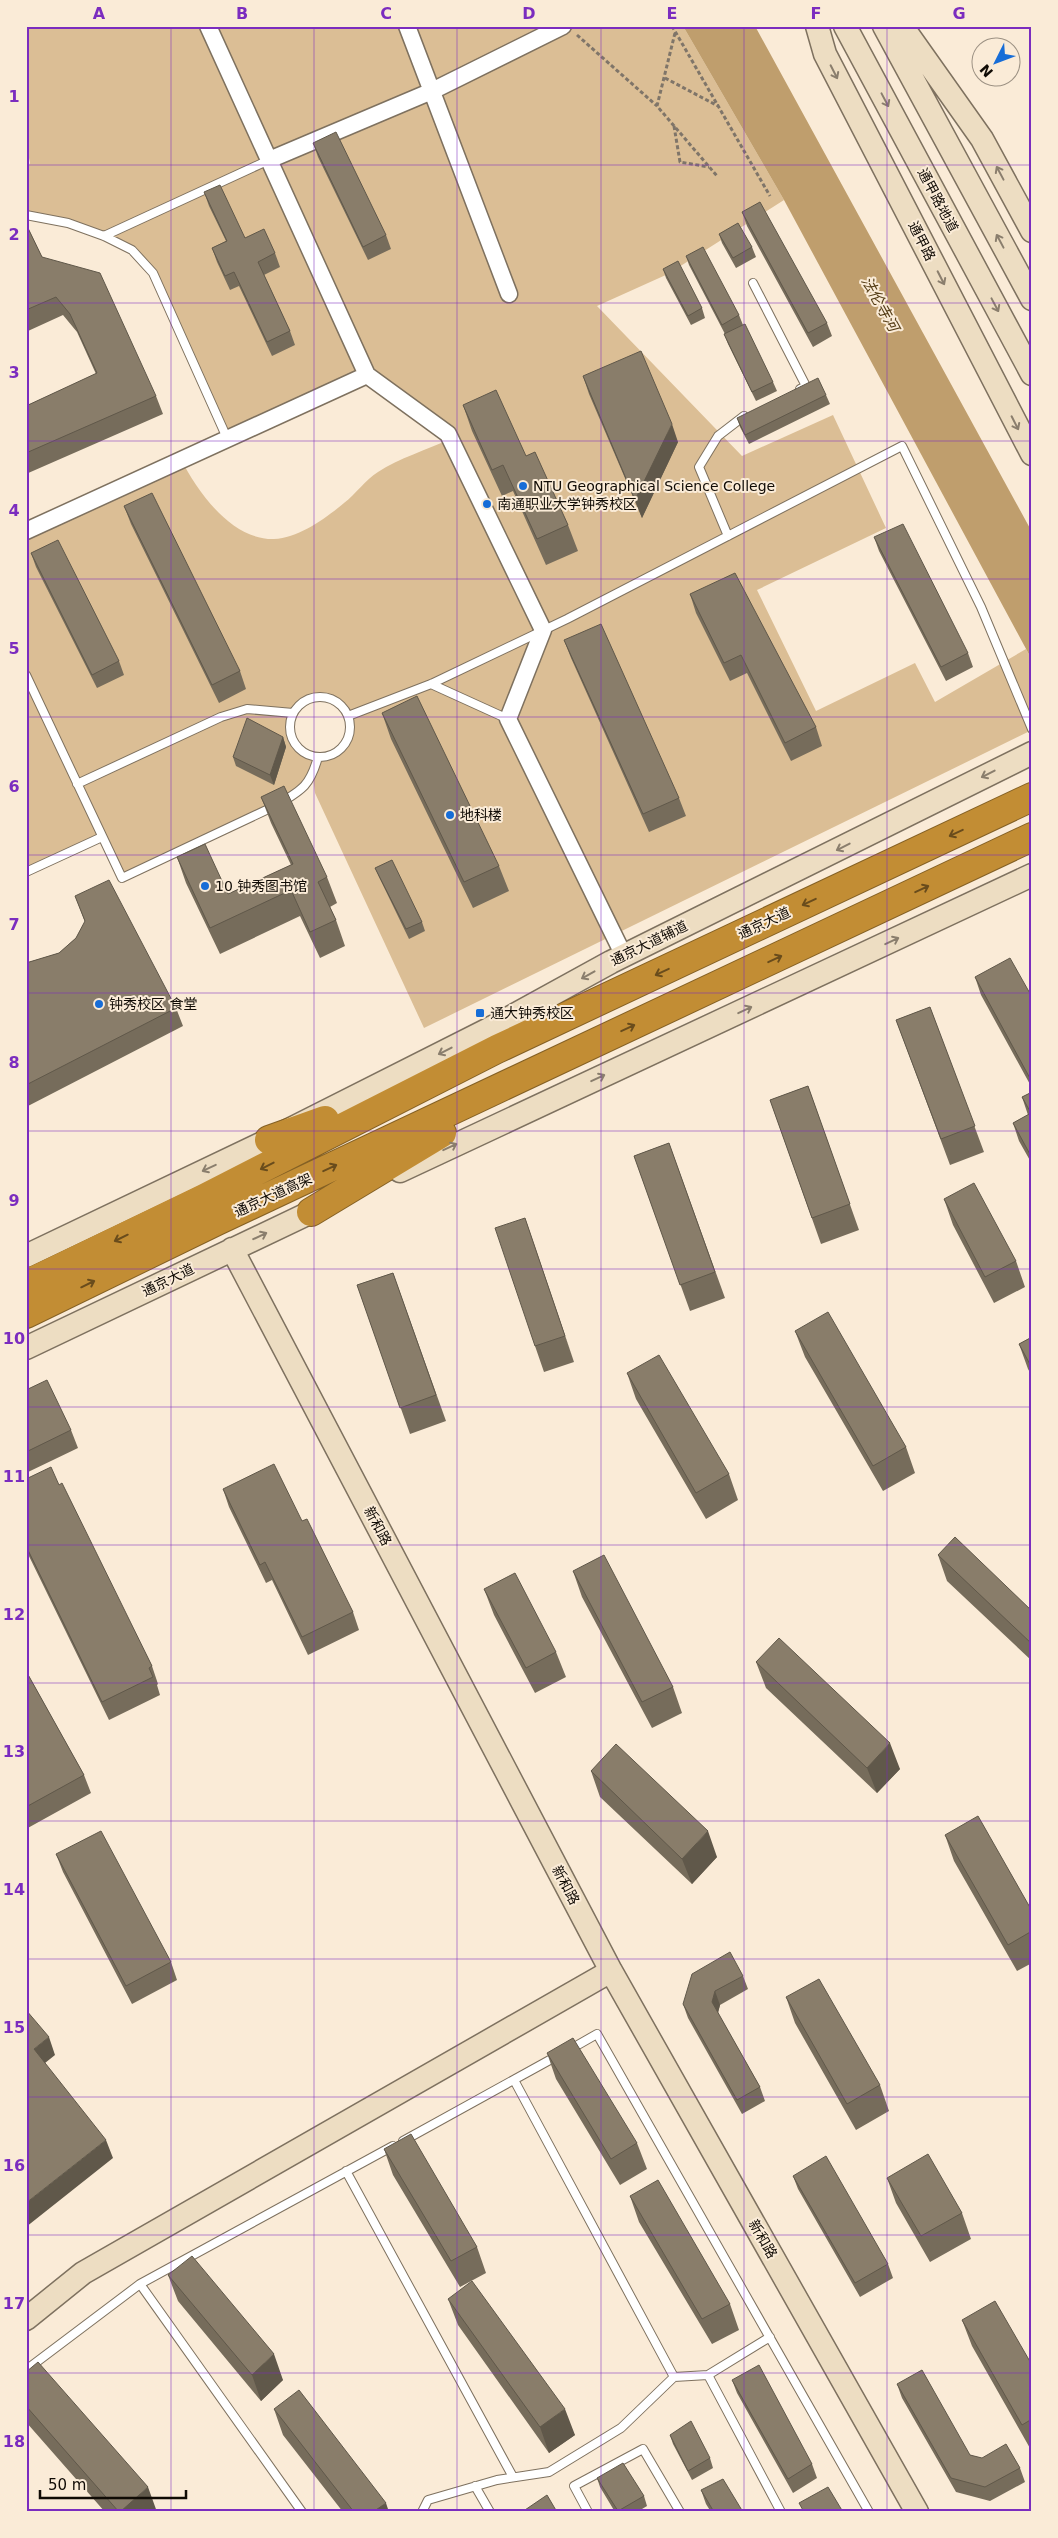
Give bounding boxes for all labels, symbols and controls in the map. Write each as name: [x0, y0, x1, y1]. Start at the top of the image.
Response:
text: A: [93, 4, 106, 23]
text: B: [236, 4, 248, 23]
text: C: [380, 4, 392, 23]
text: D: [522, 4, 536, 23]
text: E: [667, 4, 677, 23]
text: F: [811, 4, 821, 23]
text: G: [952, 4, 966, 23]
north arrow: [970, 38, 1020, 88]
text: N: [976, 61, 996, 80]
one-way arrow: [829, 64, 839, 79]
text: 1: [8, 87, 20, 106]
one-way arrow: [881, 92, 890, 107]
street label: 通甲路地道: [915, 165, 961, 235]
one-way arrow: [995, 166, 1004, 181]
street label: 通甲路: [905, 219, 939, 263]
text: 2: [8, 225, 20, 244]
one-way arrow: [995, 234, 1004, 249]
one-way arrow: [937, 270, 946, 285]
water label: 法伦寺河: [858, 273, 904, 337]
one-way arrow: [990, 297, 1000, 312]
text: 3: [8, 363, 20, 382]
one-way arrow: [1010, 415, 1020, 430]
place label: NTU Geographical Science College: [533, 478, 775, 494]
marker: NTU Geographical Science College: [517, 480, 529, 492]
place label: 南通职业大学钟秀校区: [497, 496, 637, 512]
marker: 南通职业大学钟秀校区: [481, 498, 493, 510]
text: 4: [8, 501, 20, 520]
text: 5: [8, 639, 20, 658]
one-way arrow: [981, 770, 996, 779]
text: 6: [8, 777, 20, 796]
place label: 地科楼: [460, 807, 502, 823]
marker: 地科楼: [444, 809, 456, 821]
one-way arrow: [949, 829, 964, 838]
one-way arrow: [836, 843, 851, 852]
place label: 10 钟秀图书馆: [215, 878, 307, 894]
marker: 10 钟秀图书馆: [199, 880, 211, 892]
one-way arrow: [914, 884, 929, 893]
one-way arrow: [802, 898, 817, 907]
street label: 通京大道: [735, 904, 793, 942]
text: 7: [8, 915, 20, 934]
street label: 通京大道辅道: [608, 917, 690, 969]
one-way arrow: [884, 935, 899, 945]
one-way arrow: [767, 953, 782, 963]
one-way arrow: [655, 967, 670, 977]
one-way arrow: [581, 970, 596, 980]
place label: 钟秀校区 食堂: [109, 996, 197, 1012]
marker: 钟秀校区 食堂: [93, 998, 105, 1010]
one-way arrow: [737, 1004, 752, 1014]
place label: 通大钟秀校区: [490, 1005, 574, 1021]
marker: 通大钟秀校区: [474, 1007, 486, 1019]
one-way arrow: [620, 1023, 635, 1032]
one-way arrow: [438, 1046, 453, 1056]
text: 8: [8, 1053, 20, 1072]
one-way arrow: [590, 1073, 605, 1083]
one-way arrow: [442, 1142, 457, 1152]
one-way arrow: [259, 1161, 274, 1171]
one-way arrow: [322, 1163, 337, 1173]
one-way arrow: [202, 1164, 217, 1174]
street label: 通京大道高架: [232, 1170, 314, 1220]
text: 9: [8, 1191, 20, 1210]
one-way arrow: [252, 1231, 267, 1241]
one-way arrow: [114, 1234, 129, 1243]
street label: 通京大道: [139, 1261, 197, 1299]
one-way arrow: [81, 1279, 96, 1289]
text: 10: [3, 1329, 25, 1348]
text: 11: [3, 1467, 25, 1486]
street label: 新和路: [361, 1504, 395, 1548]
text: 12: [3, 1605, 25, 1624]
text: 13: [3, 1742, 25, 1761]
street label: 新和路: [549, 1863, 583, 1907]
text: 14: [3, 1880, 25, 1899]
text: 15: [3, 2018, 25, 2037]
text: 16: [3, 2156, 25, 2175]
street label: 新和路: [746, 2217, 780, 2261]
text: 17: [3, 2294, 25, 2313]
text: 18: [3, 2432, 25, 2451]
scale bar: [40, 2468, 186, 2500]
text: 50 m: [48, 2476, 86, 2494]

